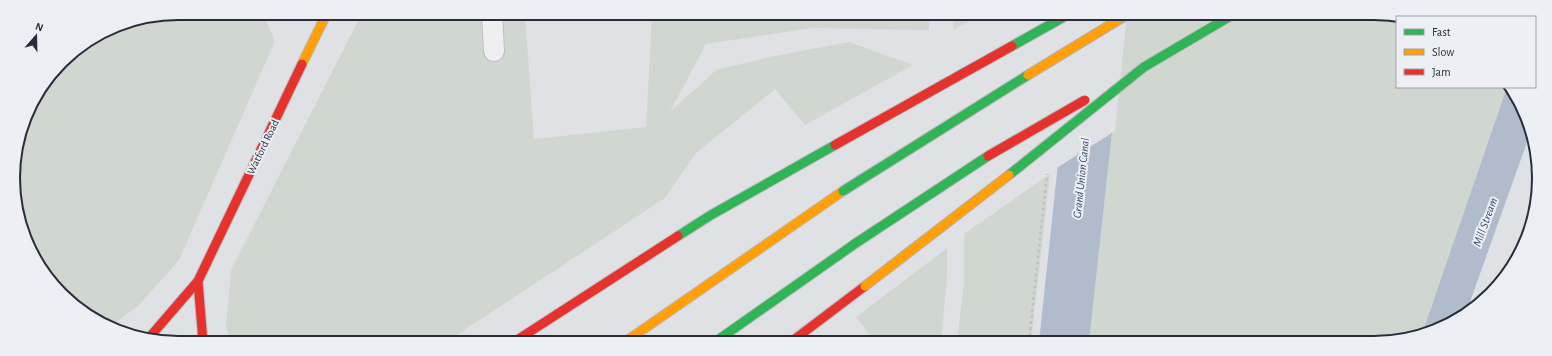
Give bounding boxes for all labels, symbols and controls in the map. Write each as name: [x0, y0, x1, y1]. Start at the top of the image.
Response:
north arrow: [16, 16, 56, 56]
legend: [1396, 16, 1536, 88]
text: N: [34, 21, 45, 34]
text: Fast: [1432, 26, 1451, 38]
text: Slow: [1432, 46, 1454, 58]
text: Jam: [1432, 66, 1451, 78]
street label: Watford Road: [245, 118, 281, 176]
water label: Grand Union Canal: [1071, 137, 1091, 219]
water label: Mill Stream: [1471, 196, 1499, 248]

